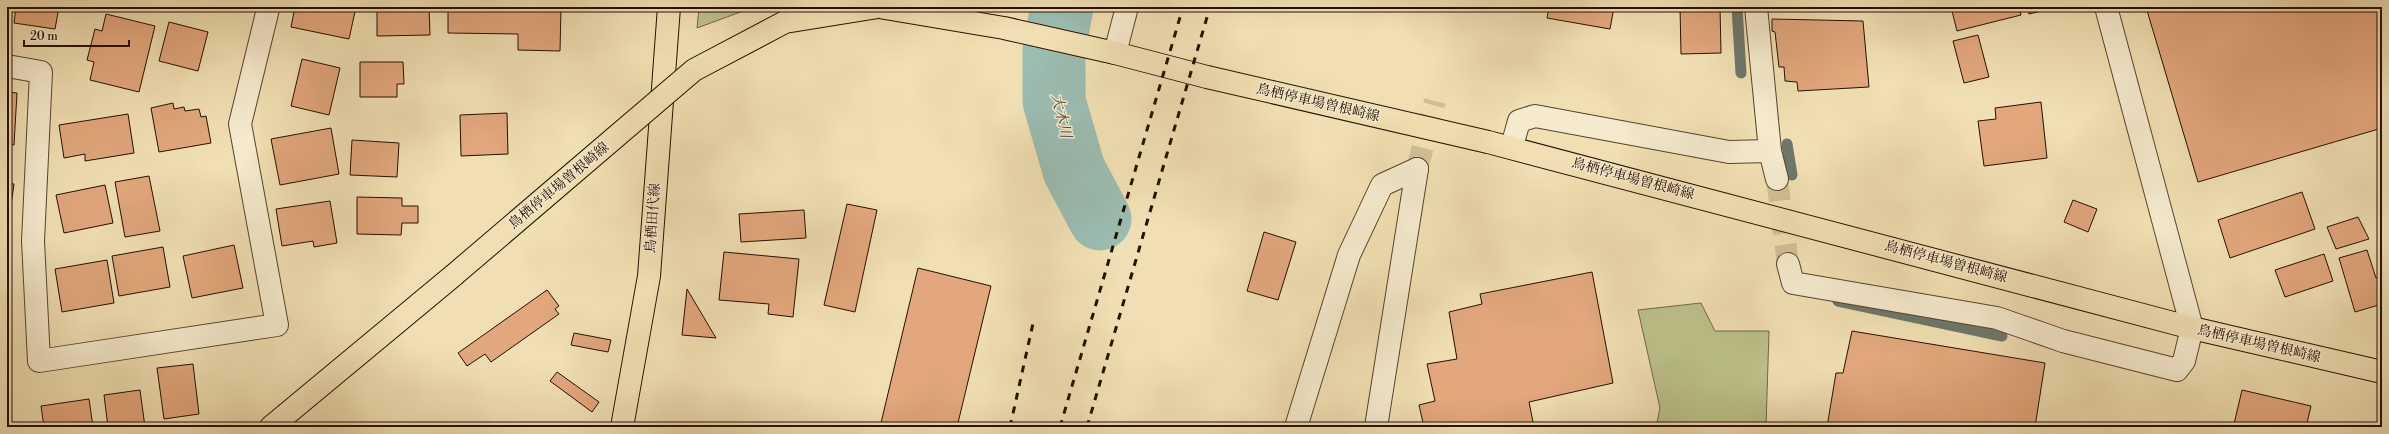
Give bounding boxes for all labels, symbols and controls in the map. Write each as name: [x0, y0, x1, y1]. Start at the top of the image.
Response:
scale bar: [24, 22, 129, 48]
text: 20 m: [30, 29, 58, 44]
street label: 鳥栖停車場曽根崎線: [1255, 80, 1381, 126]
water label: 大木川: [1047, 92, 1076, 142]
street label: 鳥栖停車場曽根崎線: [505, 139, 613, 233]
street label: 鳥栖停車場曽根崎線: [1570, 154, 1696, 204]
street label: 鳥栖田代線: [642, 182, 664, 254]
street label: 鳥栖停車場曽根崎線: [1883, 237, 2009, 287]
street label: 鳥栖停車場曽根崎線: [2196, 321, 2322, 367]

